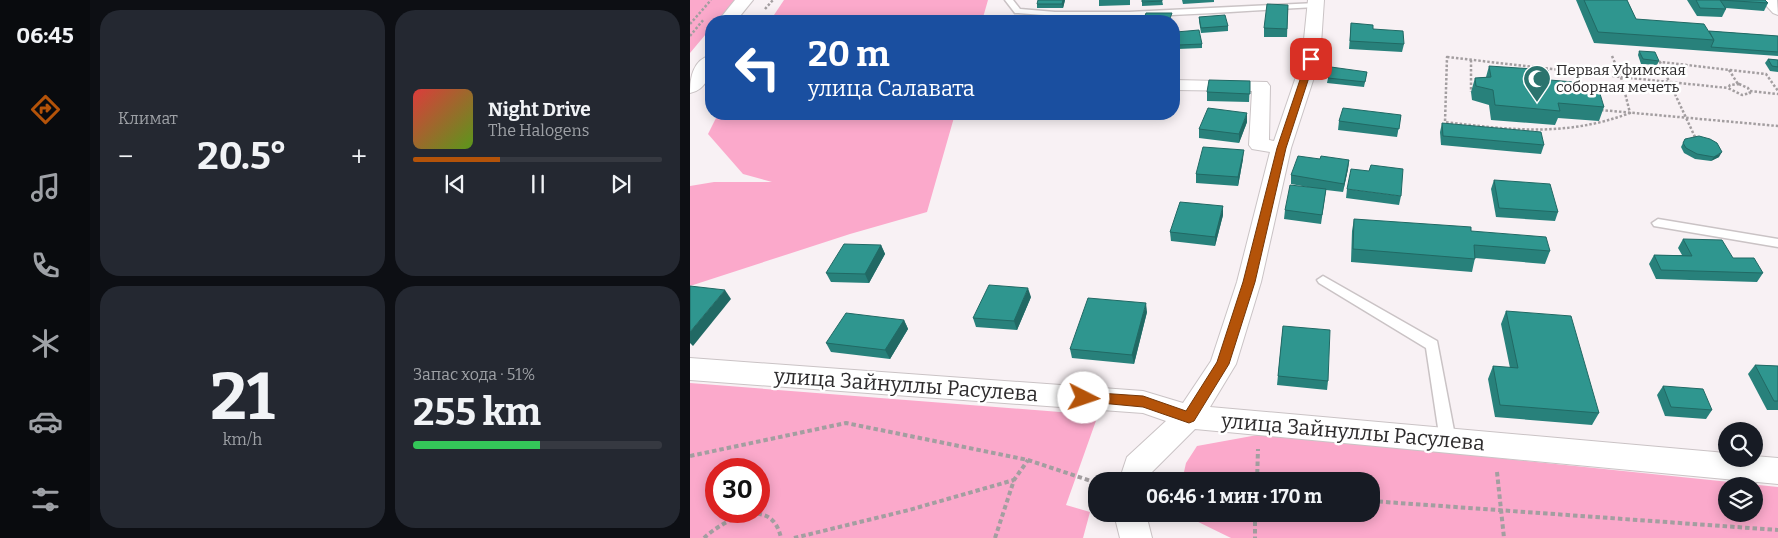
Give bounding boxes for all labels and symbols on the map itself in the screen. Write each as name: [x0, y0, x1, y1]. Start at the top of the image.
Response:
pin: [1290, 38, 1332, 80]
place label: Первая Уфимская соборная мечеть: [1556, 61, 1686, 96]
mosque icon: Первая Уфимская соборная мечеть: [1522, 64, 1552, 103]
street label: улица Зайнуллы Расулева: [772, 363, 1039, 407]
position arrow: [1057, 371, 1109, 423]
street label: улица Зайнуллы Расулева: [1219, 407, 1486, 457]
speed limit sign: 30: [705, 458, 770, 523]

